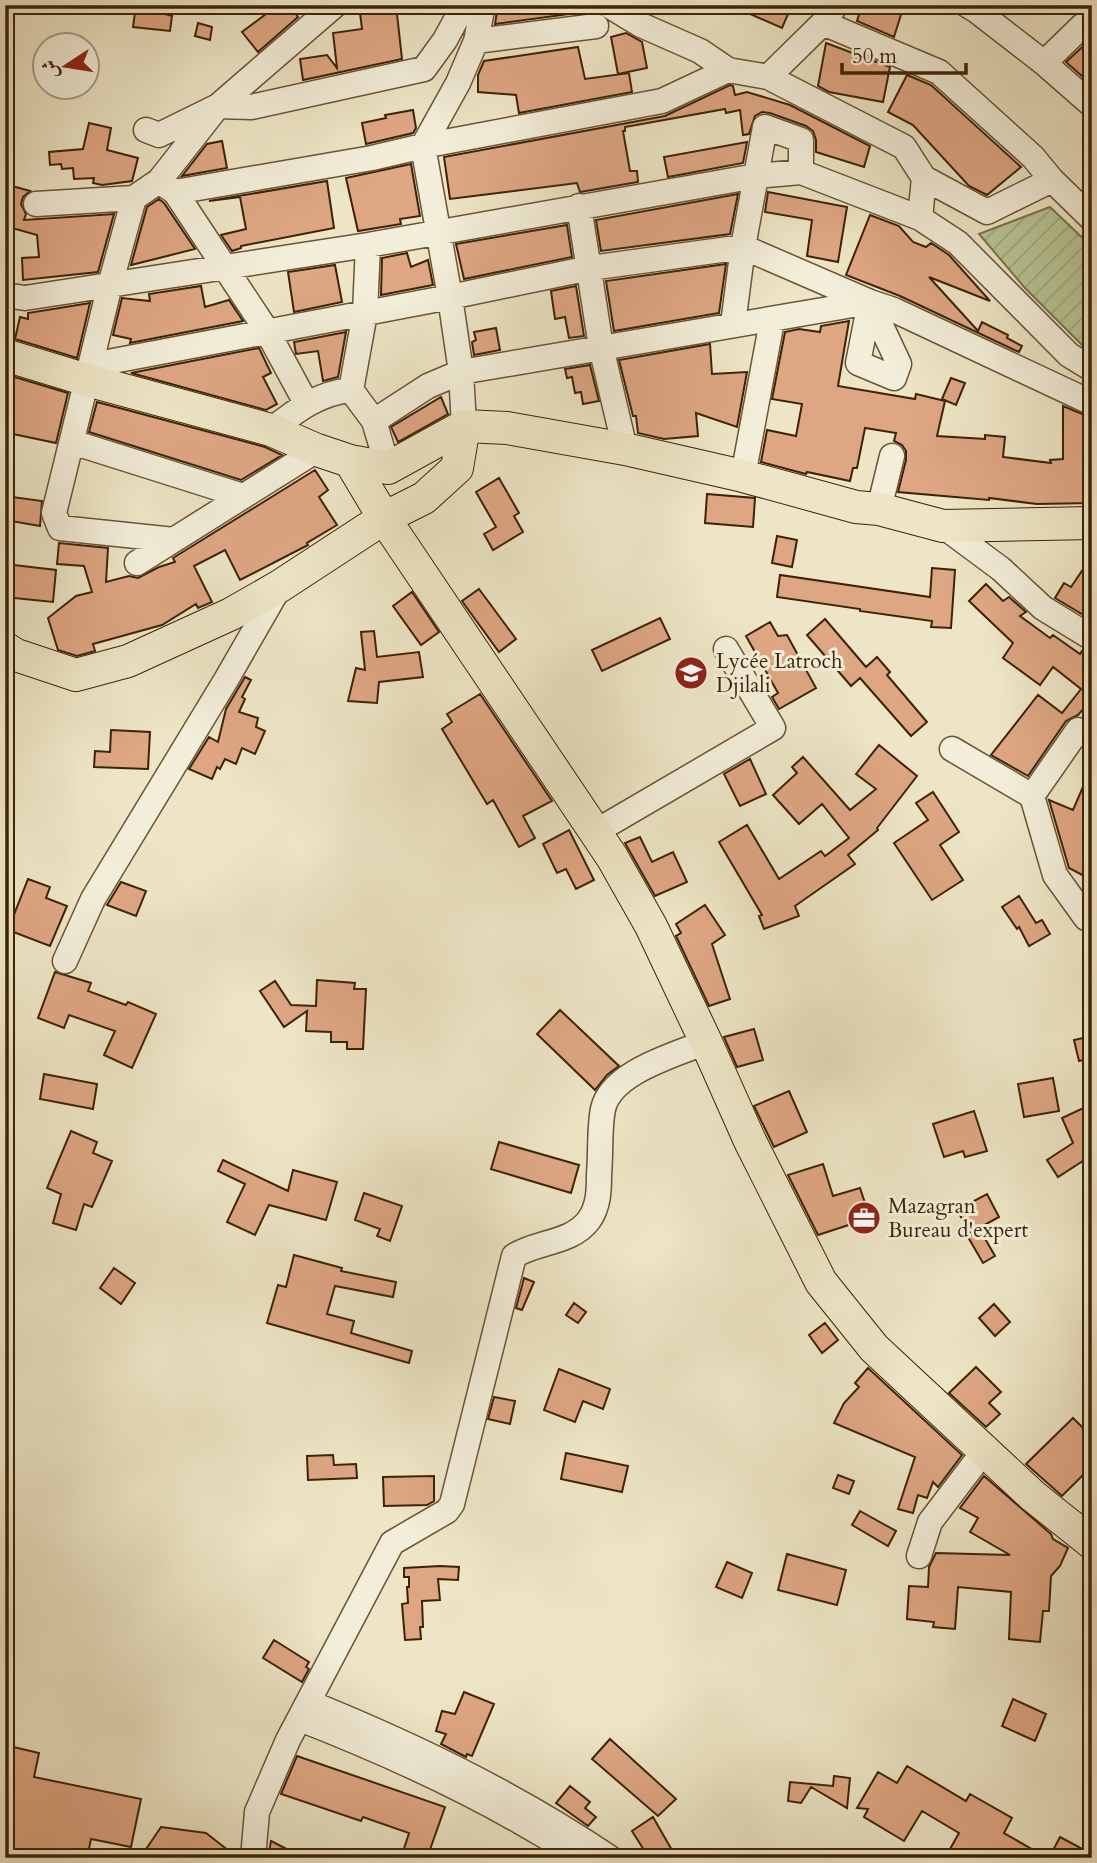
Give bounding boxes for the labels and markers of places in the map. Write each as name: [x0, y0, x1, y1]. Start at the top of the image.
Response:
place label: Lycée Latroch Djilali: [716, 647, 843, 700]
school or university icon: Lycée Latroch Djilali: [672, 654, 710, 692]
place label: Mazagran Bureau d'expert: [888, 1192, 1029, 1245]
office icon: Mazagran Bureau d'expert: [845, 1199, 883, 1237]

